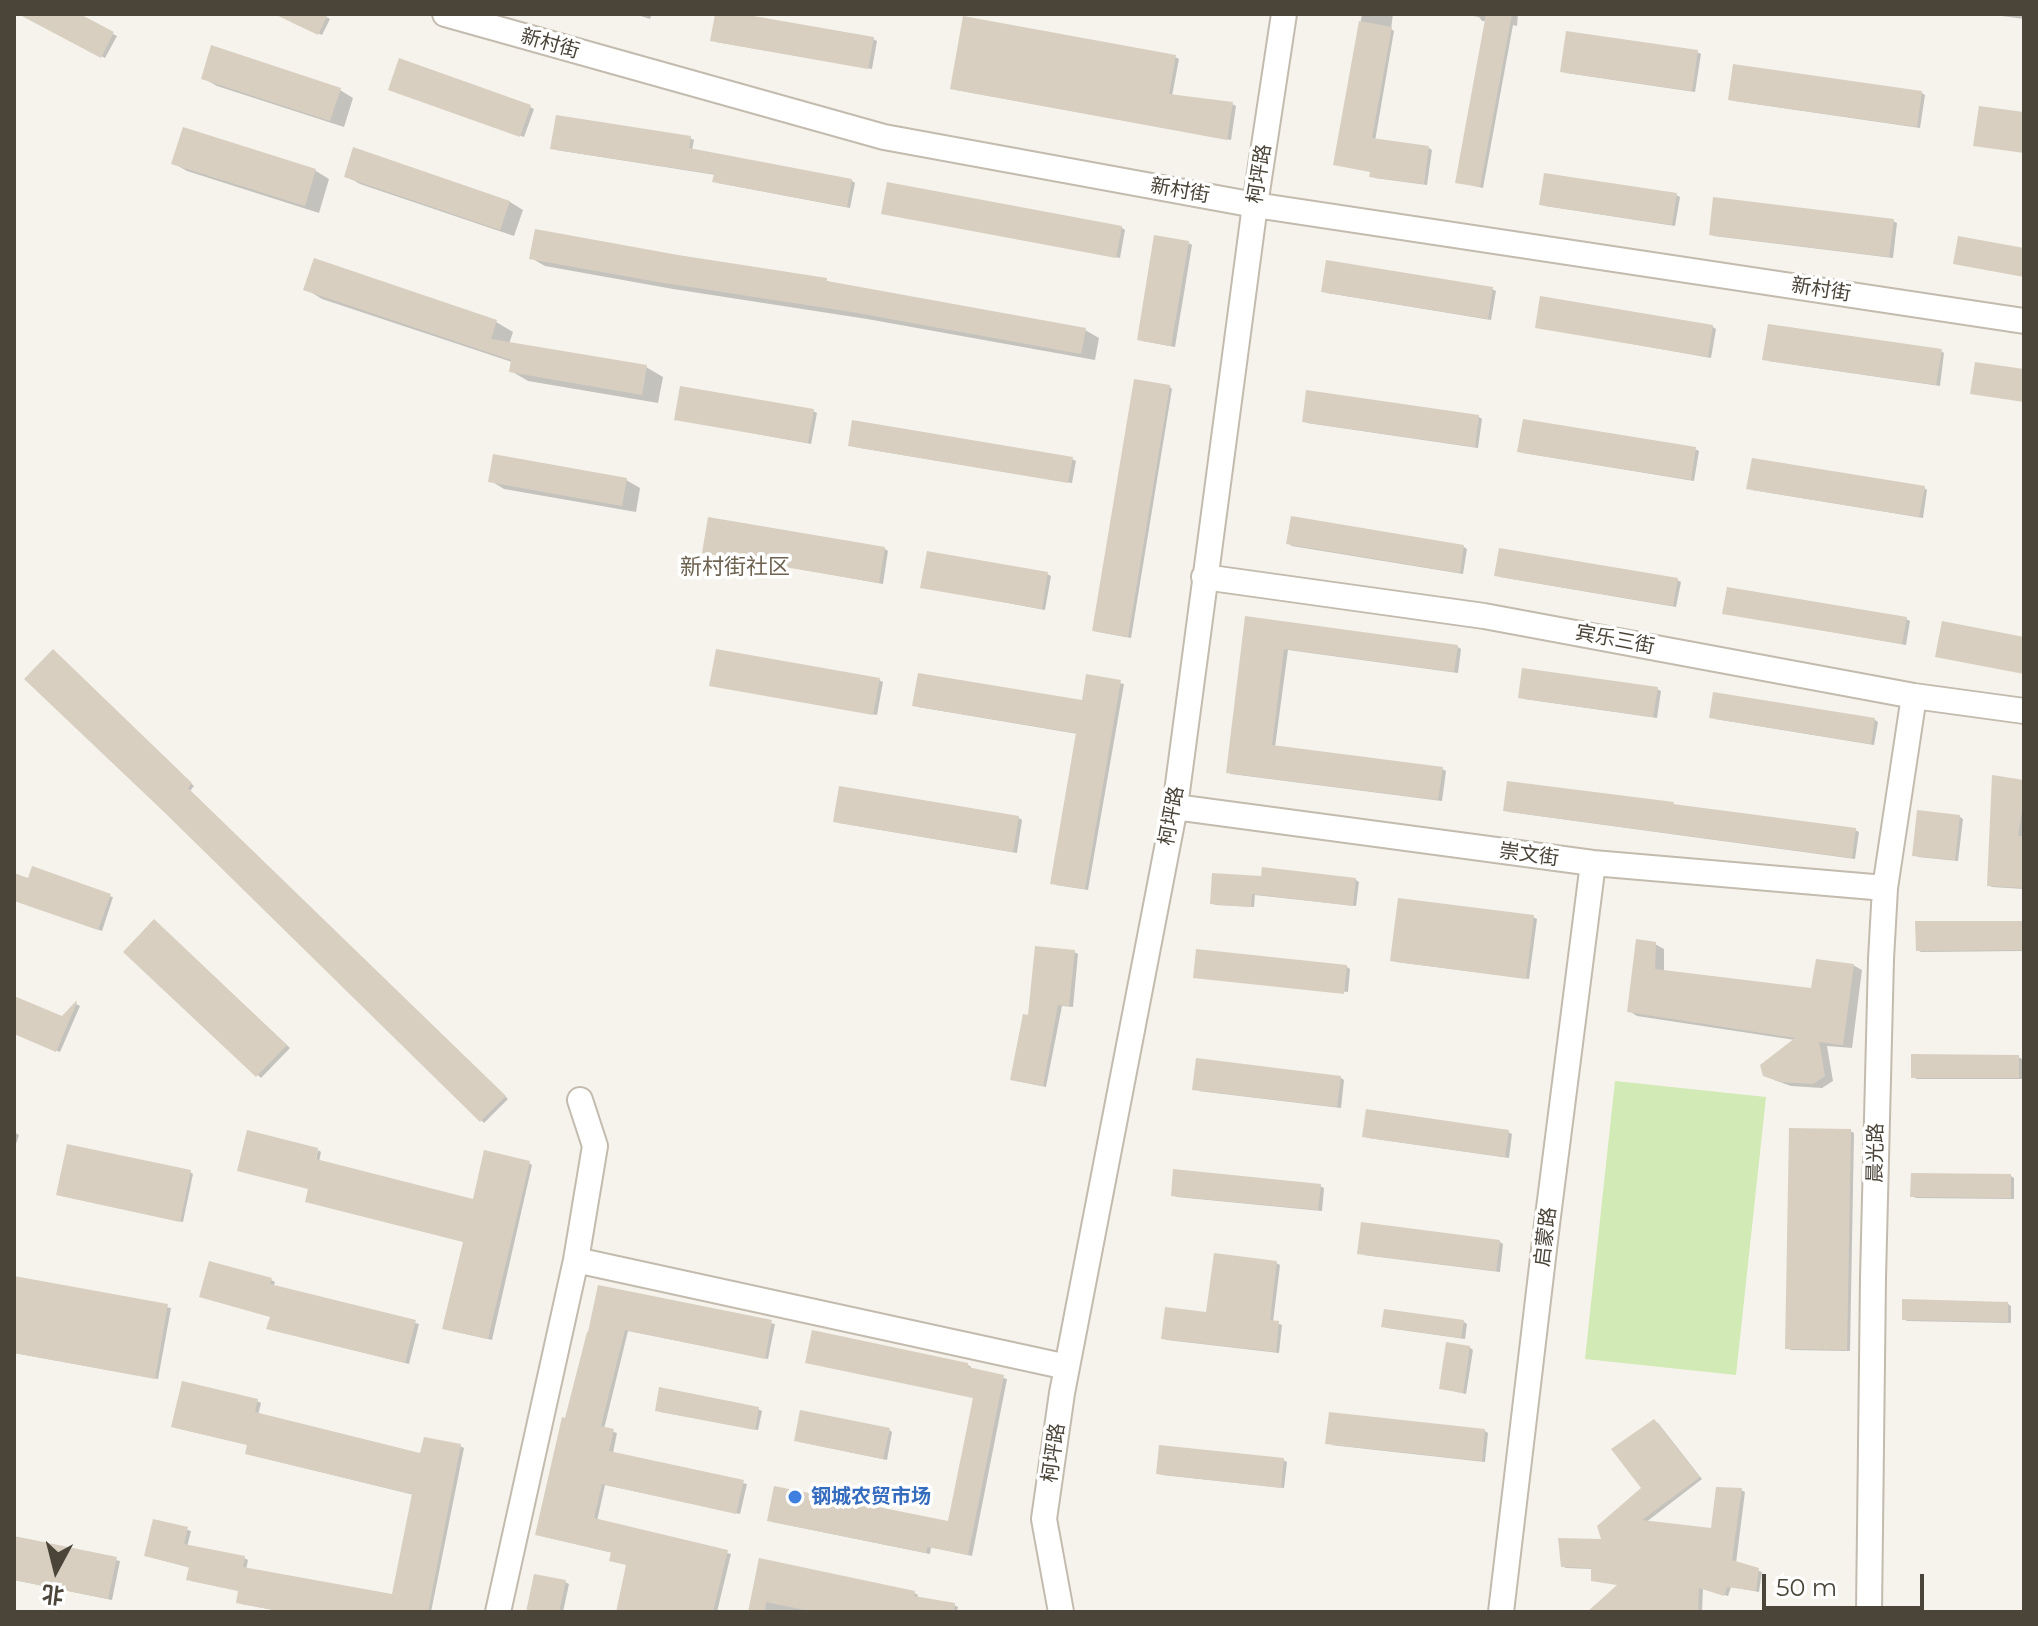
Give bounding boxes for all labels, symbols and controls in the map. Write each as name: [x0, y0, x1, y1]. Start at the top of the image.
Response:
street label: 新村街: [518, 24, 582, 64]
street label: 柯坪路: [1243, 142, 1277, 206]
street label: 新村街: [1148, 174, 1212, 208]
street label: 新村街: [1789, 273, 1853, 307]
district label: 新村街社区: [680, 555, 790, 581]
street label: 宾乐三街: [1573, 621, 1657, 659]
street label: 柯坪路: [1155, 784, 1189, 848]
street label: 崇文街: [1498, 839, 1560, 871]
street label: 晨光路: [1863, 1123, 1889, 1183]
street label: 启蒙路: [1530, 1206, 1562, 1268]
street label: 柯坪路: [1038, 1422, 1070, 1484]
place label: 钢城农贸市场: [811, 1485, 931, 1509]
marker: 钢城农贸市场: [786, 1488, 804, 1506]
north arrow: [16, 1530, 96, 1610]
scale bar: [1766, 1558, 1928, 1608]
text: 50 m: [1776, 1573, 1837, 1602]
text: 北: [40, 1580, 66, 1609]

